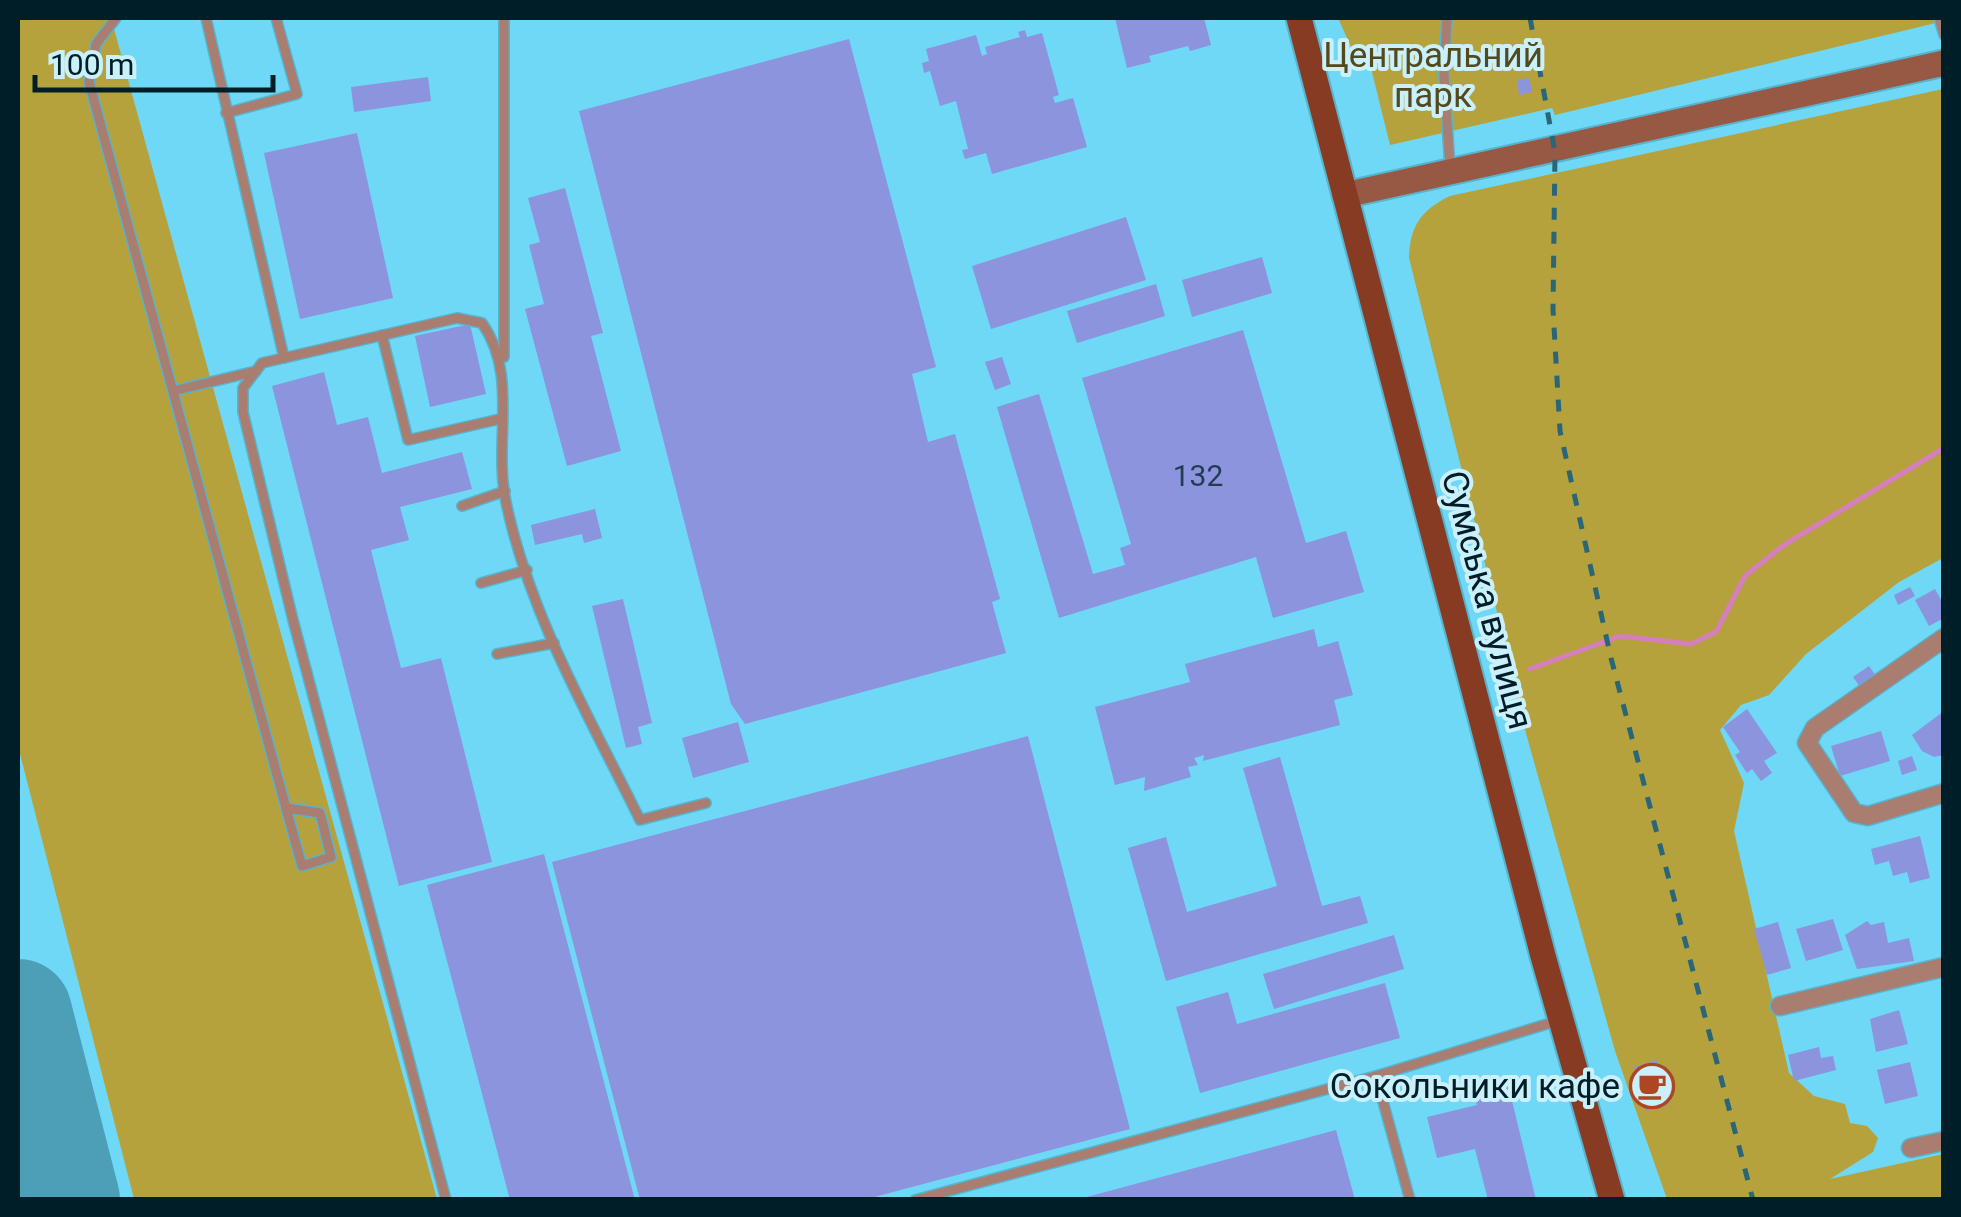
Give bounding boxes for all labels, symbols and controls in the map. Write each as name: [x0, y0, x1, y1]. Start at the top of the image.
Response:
scale bar: [35, 30, 272, 92]
park label: Центральний парк: [1323, 35, 1543, 116]
text: 100 m: [50, 47, 134, 82]
house number: 132: [1173, 458, 1223, 493]
street label: Сумська вулиця: [1433, 466, 1541, 734]
cafe icon: Сокольники кафе: [1629, 1063, 1675, 1109]
place label: Сокольники кафе: [1330, 1066, 1620, 1107]

